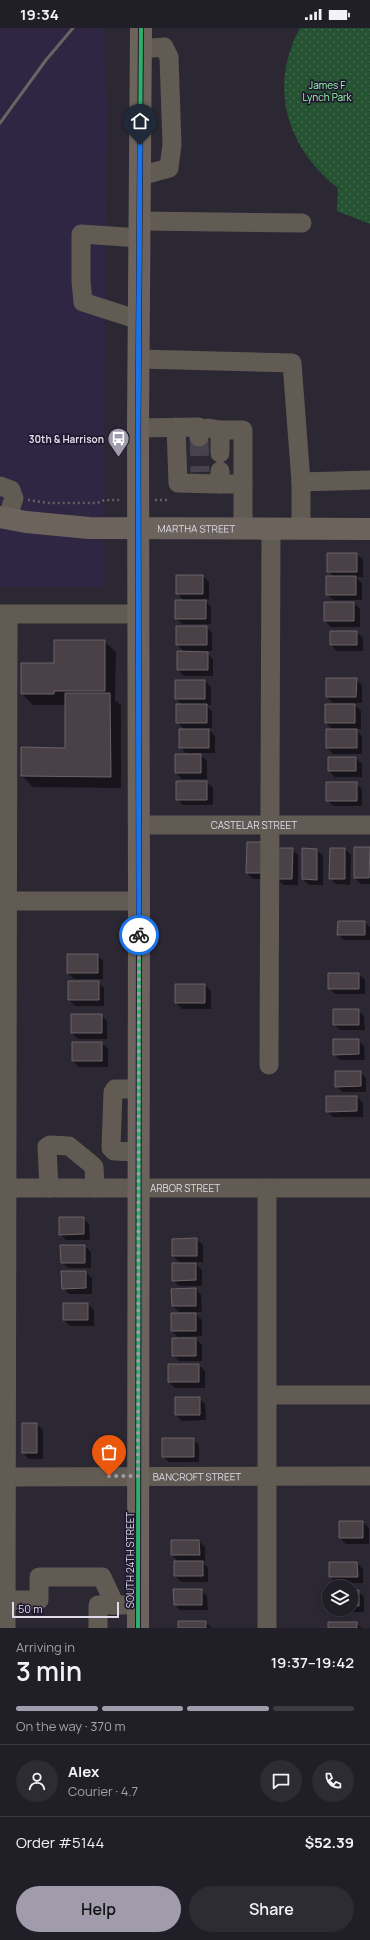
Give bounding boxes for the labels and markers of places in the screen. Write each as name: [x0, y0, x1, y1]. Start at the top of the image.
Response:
pin: [123, 104, 157, 145]
bus stop icon: 30th & Harrison: [106, 426, 132, 459]
place label: 30th & Harrison: [29, 432, 104, 446]
pin: [92, 1435, 126, 1476]

